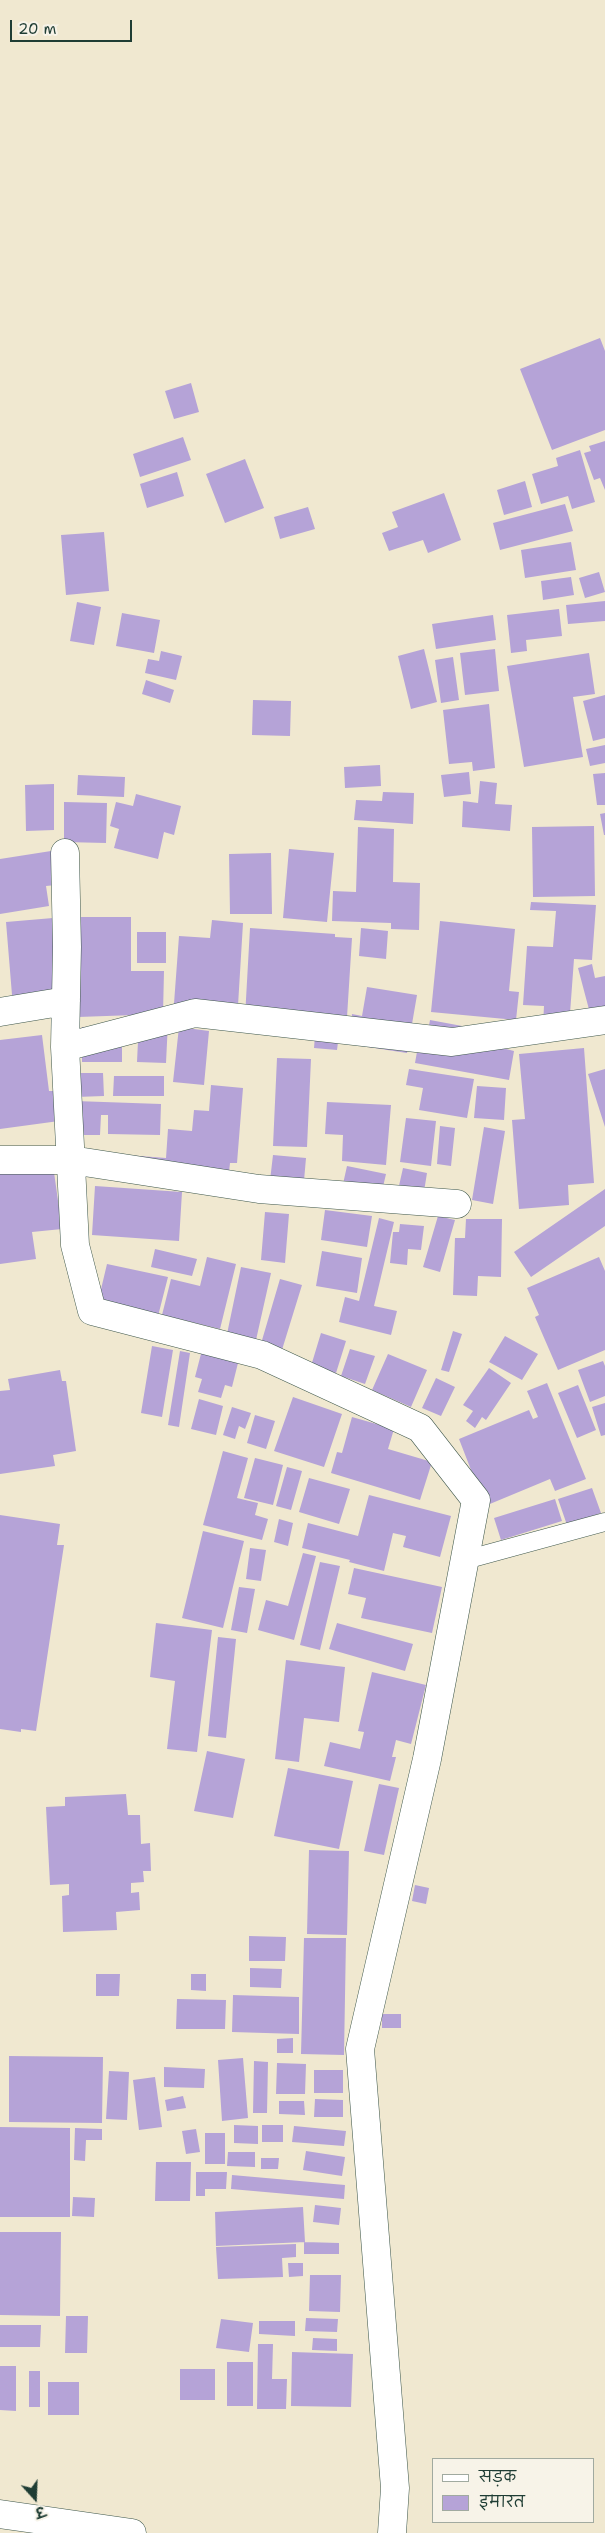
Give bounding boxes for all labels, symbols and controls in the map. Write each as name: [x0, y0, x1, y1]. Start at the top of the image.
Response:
scale bar: [12, 10, 135, 42]
text: 20 m: [18, 19, 57, 39]
legend: [432, 2458, 595, 2523]
text: सड़क: [479, 2467, 516, 2487]
north arrow: [10, 2473, 60, 2523]
text: इमारत: [479, 2492, 525, 2512]
text: उ: [33, 2502, 48, 2522]

